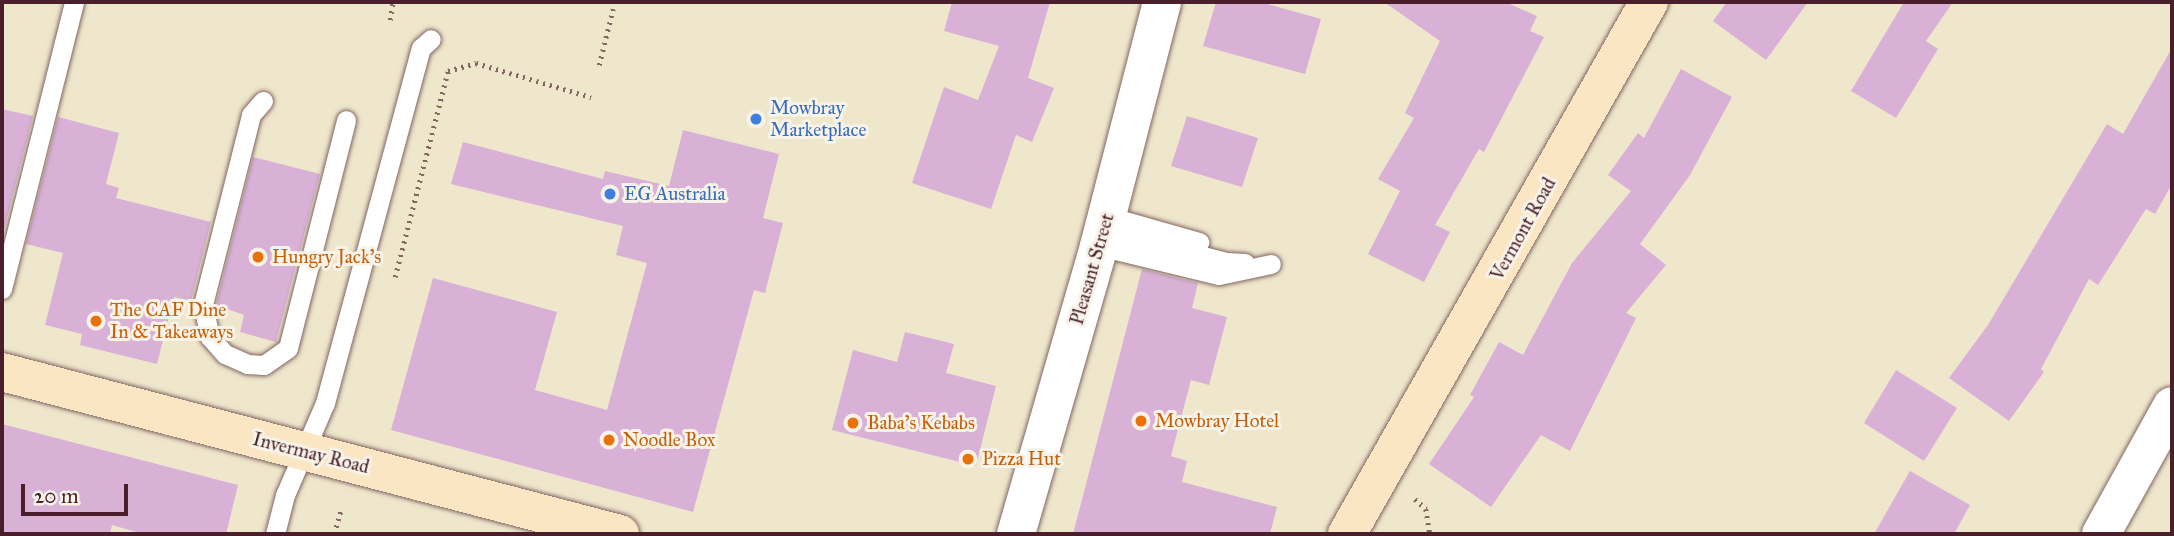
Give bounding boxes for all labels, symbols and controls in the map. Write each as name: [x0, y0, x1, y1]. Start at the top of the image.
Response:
place label: Mowbray Marketplace: [770, 97, 866, 141]
marker: Mowbray Marketplace: [748, 111, 764, 127]
street label: Vermont Road: [1485, 174, 1561, 284]
place label: EG Australia: [624, 183, 725, 205]
marker: EG Australia: [602, 186, 618, 202]
street label: Pleasant Street: [1065, 211, 1119, 327]
place label: Hungry Jack's: [272, 246, 381, 268]
marker: Hungry Jack's: [250, 249, 266, 265]
place label: The CAF Dine In & Takeaways: [110, 299, 233, 343]
marker: The CAF Dine In & Takeaways: [88, 313, 104, 329]
place label: Mowbray Hotel: [1155, 410, 1279, 432]
place label: Baba's Kebabs: [867, 412, 975, 434]
marker: Mowbray Hotel: [1133, 413, 1149, 429]
marker: Baba's Kebabs: [845, 415, 861, 431]
street label: Invermay Road: [250, 428, 372, 478]
place label: Noodle Box: [623, 429, 715, 451]
marker: Noodle Box: [601, 432, 617, 448]
place label: Pizza Hut: [982, 448, 1061, 470]
marker: Pizza Hut: [960, 451, 976, 467]
scale bar: [24, 470, 131, 514]
text: 20 m: [34, 483, 79, 509]

